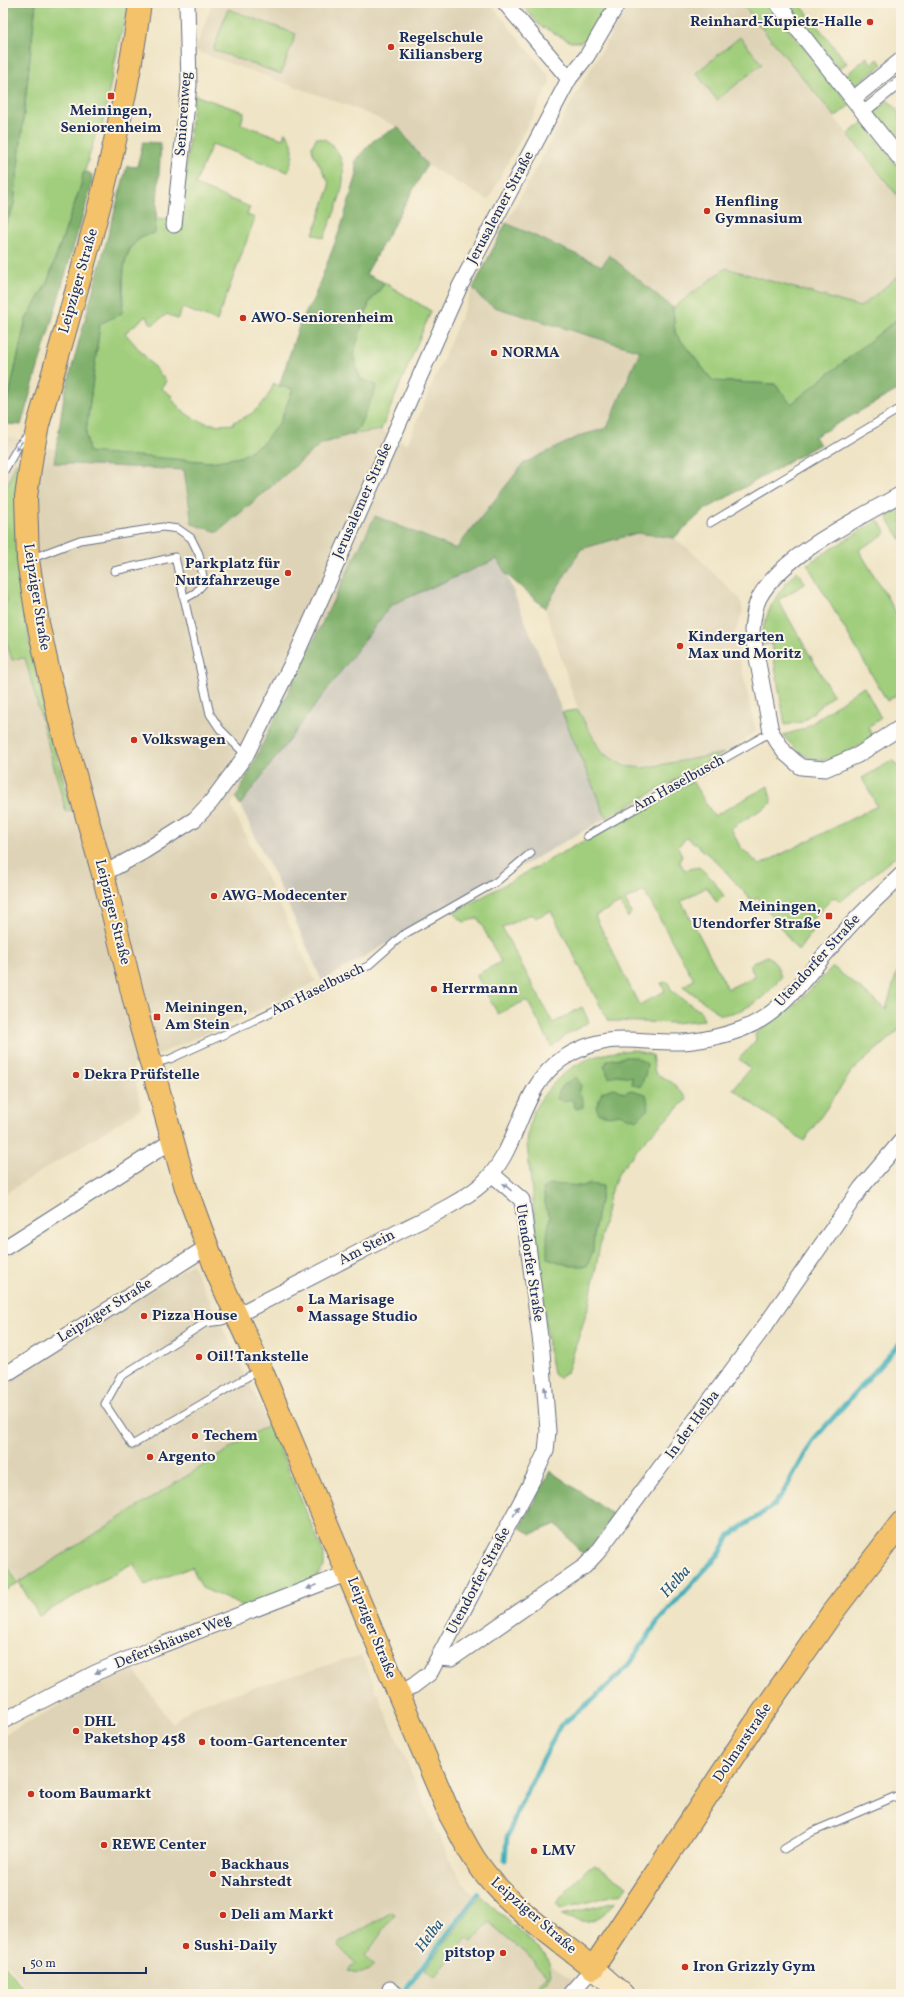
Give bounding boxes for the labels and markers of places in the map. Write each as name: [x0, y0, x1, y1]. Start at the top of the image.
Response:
place label: Reinhard-Kupietz-Halle: [690, 12, 862, 33]
marker: Reinhard-Kupietz-Halle: [865, 17, 875, 27]
place label: Regelschule Kiliansberg: [399, 28, 483, 66]
marker: Regelschule Kiliansberg: [386, 42, 396, 52]
marker: Meiningen, Seniorenheim: [106, 91, 116, 101]
place label: Meiningen, Seniorenheim: [60, 101, 162, 139]
place label: Henfling Gymnasium: [715, 192, 803, 230]
marker: Henfling Gymnasium: [702, 206, 712, 216]
place label: AWO-Seniorenheim: [251, 308, 394, 329]
marker: AWO-Seniorenheim: [238, 313, 248, 323]
place label: NORMA: [502, 343, 560, 364]
marker: NORMA: [489, 348, 499, 358]
place label: Parkplatz für Nutzfahrzeuge: [175, 554, 280, 592]
marker: Parkplatz für Nutzfahrzeuge: [283, 568, 293, 578]
place label: Kindergarten Max und Moritz: [688, 627, 802, 665]
marker: Kindergarten Max und Moritz: [675, 641, 685, 651]
place label: Volkswagen: [142, 730, 226, 751]
marker: Volkswagen: [129, 735, 139, 745]
place label: AWG-Modecenter: [222, 886, 347, 907]
marker: AWG-Modecenter: [209, 891, 219, 901]
place label: Meiningen, Utendorfer Straße: [692, 897, 821, 935]
marker: Meiningen, Utendorfer Straße: [824, 911, 834, 921]
place label: Herrmann: [442, 979, 518, 1000]
marker: Herrmann: [429, 984, 439, 994]
place label: Meiningen, Am Stein: [165, 998, 247, 1036]
marker: Meiningen, Am Stein: [152, 1012, 162, 1022]
place label: Dekra Prüfstelle: [84, 1065, 200, 1086]
marker: Dekra Prüfstelle: [71, 1070, 81, 1080]
place label: La Marisage Massage Studio: [308, 1290, 418, 1328]
marker: La Marisage Massage Studio: [295, 1304, 305, 1314]
place label: Pizza House: [152, 1306, 238, 1327]
marker: Pizza House: [139, 1311, 149, 1321]
place label: Oil!Tankstelle: [207, 1347, 309, 1368]
marker: Oil!Tankstelle: [194, 1352, 204, 1362]
place label: Techem: [203, 1426, 258, 1447]
marker: Techem: [190, 1431, 200, 1441]
place label: Argento: [158, 1447, 216, 1468]
marker: Argento: [145, 1452, 155, 1462]
place label: DHL Paketshop 458: [84, 1712, 186, 1750]
marker: DHL Paketshop 458: [71, 1726, 81, 1736]
place label: toom-Gartencenter: [210, 1732, 347, 1753]
marker: toom-Gartencenter: [197, 1737, 207, 1747]
place label: toom Baumarkt: [39, 1784, 151, 1805]
marker: toom Baumarkt: [26, 1789, 36, 1799]
place label: REWE Center: [112, 1835, 206, 1856]
marker: REWE Center: [99, 1840, 109, 1850]
place label: LMV: [542, 1841, 576, 1862]
marker: LMV: [529, 1846, 539, 1856]
place label: Backhaus Nahrstedt: [221, 1855, 292, 1893]
marker: Backhaus Nahrstedt: [208, 1869, 218, 1879]
place label: Deli am Markt: [231, 1905, 334, 1926]
marker: Deli am Markt: [218, 1910, 228, 1920]
place label: Sushi-Daily: [194, 1936, 278, 1957]
marker: Sushi-Daily: [181, 1941, 191, 1951]
place label: pitstop: [444, 1943, 495, 1964]
marker: pitstop: [498, 1948, 508, 1958]
place label: Iron Grizzly Gym: [693, 1957, 816, 1978]
marker: Iron Grizzly Gym: [680, 1962, 690, 1972]

